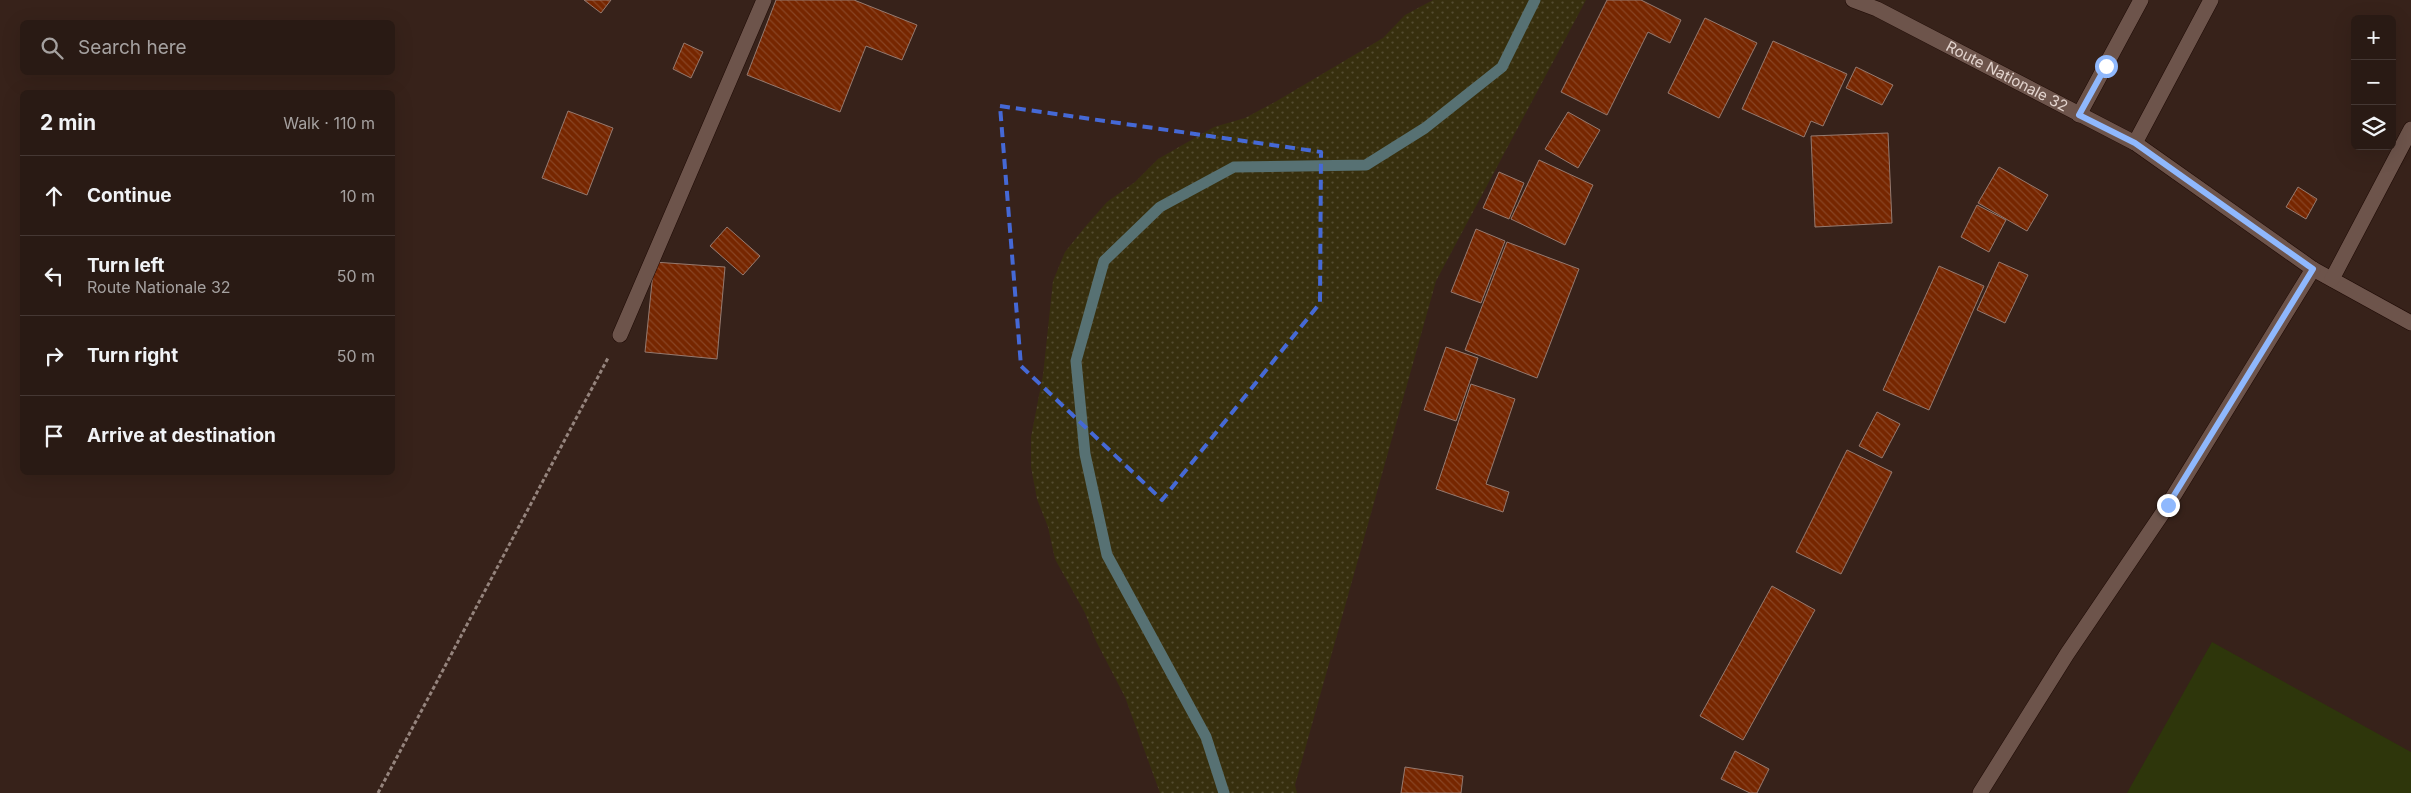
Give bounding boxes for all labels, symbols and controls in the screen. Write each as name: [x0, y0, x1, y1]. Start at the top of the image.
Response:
map controls: [2351, 15, 2396, 150]
button: +: [2351, 15, 2396, 60]
search box: [20, 20, 395, 75]
icon: search: [38, 34, 66, 62]
text: Search here: [78, 36, 187, 59]
street label: Route Nationale 32: [1943, 37, 2071, 115]
route start: [2095, 55, 2118, 78]
button: −: [2351, 60, 2396, 105]
button: layers: [2351, 105, 2396, 150]
text: 2 min: [40, 110, 96, 135]
text: Walk · 110 m: [283, 113, 375, 133]
icon: ahead: [40, 182, 68, 210]
text: Continue: [87, 184, 172, 207]
text: 10 m: [340, 186, 375, 206]
text: Turn left: [87, 254, 165, 277]
icon: left: [40, 262, 68, 290]
text: 50 m: [337, 266, 375, 286]
text: Route Nationale 32: [87, 277, 231, 297]
icon: right: [40, 342, 68, 370]
text: Turn right: [87, 344, 178, 367]
text: 50 m: [337, 346, 375, 366]
icon: arrive: [40, 422, 68, 450]
text: Arrive at destination: [87, 424, 276, 447]
route end: [2157, 494, 2180, 517]

